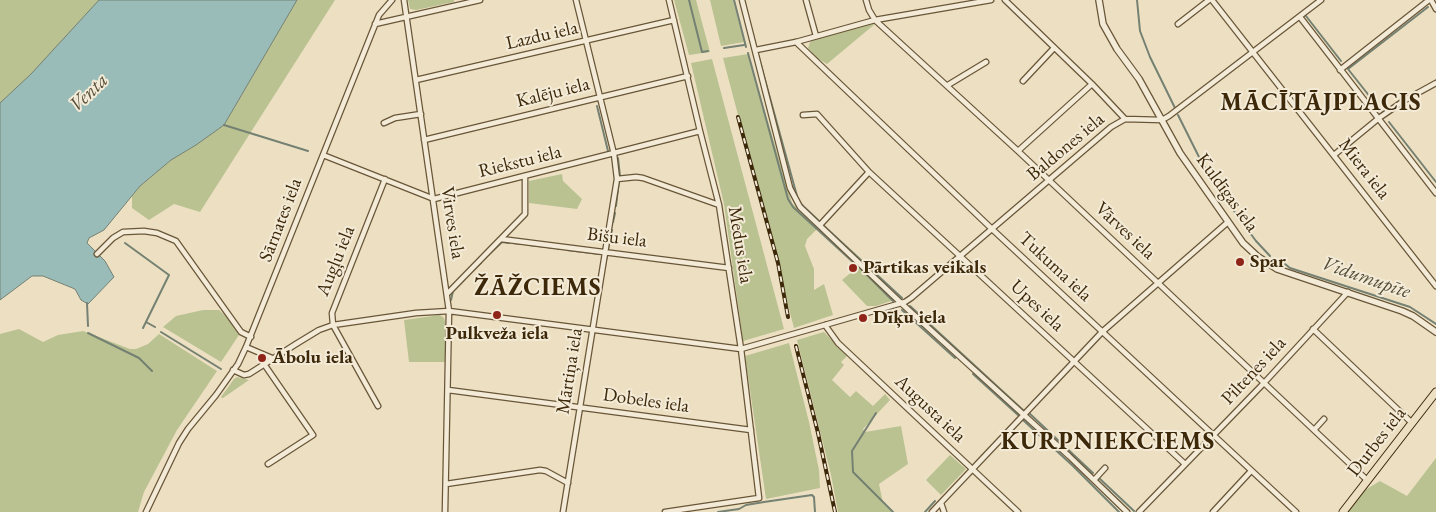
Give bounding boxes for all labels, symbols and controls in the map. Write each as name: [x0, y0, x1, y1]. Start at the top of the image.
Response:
street label: Lazdu iela: [504, 17, 580, 55]
water label: Venta: [65, 69, 113, 117]
street label: Kalēju iela: [514, 73, 592, 113]
district label: MĀCĪTĀJPLACIS: [1219, 89, 1423, 117]
street label: Baldones iela: [1023, 108, 1109, 186]
street label: Miera iela: [1333, 134, 1395, 204]
street label: Riekstu iela: [476, 141, 564, 183]
street label: Kuldīgas iela: [1191, 149, 1263, 237]
street label: Sārnates iela: [255, 175, 307, 265]
street label: Virves iela: [435, 185, 469, 261]
street label: Vārves iela: [1090, 197, 1160, 265]
street label: Medus iela: [723, 205, 757, 285]
street label: Augļu iela: [312, 222, 360, 300]
street label: Bišu iela: [586, 223, 648, 253]
street label: Tukuma iela: [1014, 227, 1096, 307]
place label: Spar: [1250, 251, 1286, 273]
water label: Vidumupīte: [1319, 252, 1413, 304]
marker: Spar: [1234, 256, 1246, 268]
place label: Pārtikas veikals: [863, 257, 986, 279]
marker: Pārtikas veikals: [847, 262, 859, 274]
district label: ŽĀŽCIEMS: [473, 274, 603, 302]
street label: Upes iela: [1005, 275, 1069, 337]
place label: Dīķu iela: [873, 307, 946, 329]
marker: Pulkveža iela: [491, 309, 503, 321]
marker: Dīķu iela: [857, 312, 869, 324]
place label: Pulkveža iela: [446, 323, 548, 345]
street label: Mārtiņa iela: [552, 326, 588, 416]
street label: Piltenes iela: [1217, 332, 1291, 410]
place label: Ābolu iela: [272, 347, 353, 369]
marker: Ābolu iela: [256, 352, 268, 364]
street label: Augusta iela: [890, 370, 970, 448]
street label: Dobeles iela: [601, 384, 691, 418]
street label: Durbes iela: [1343, 403, 1411, 481]
district label: KURPNIEKCIEMS: [999, 428, 1217, 456]

